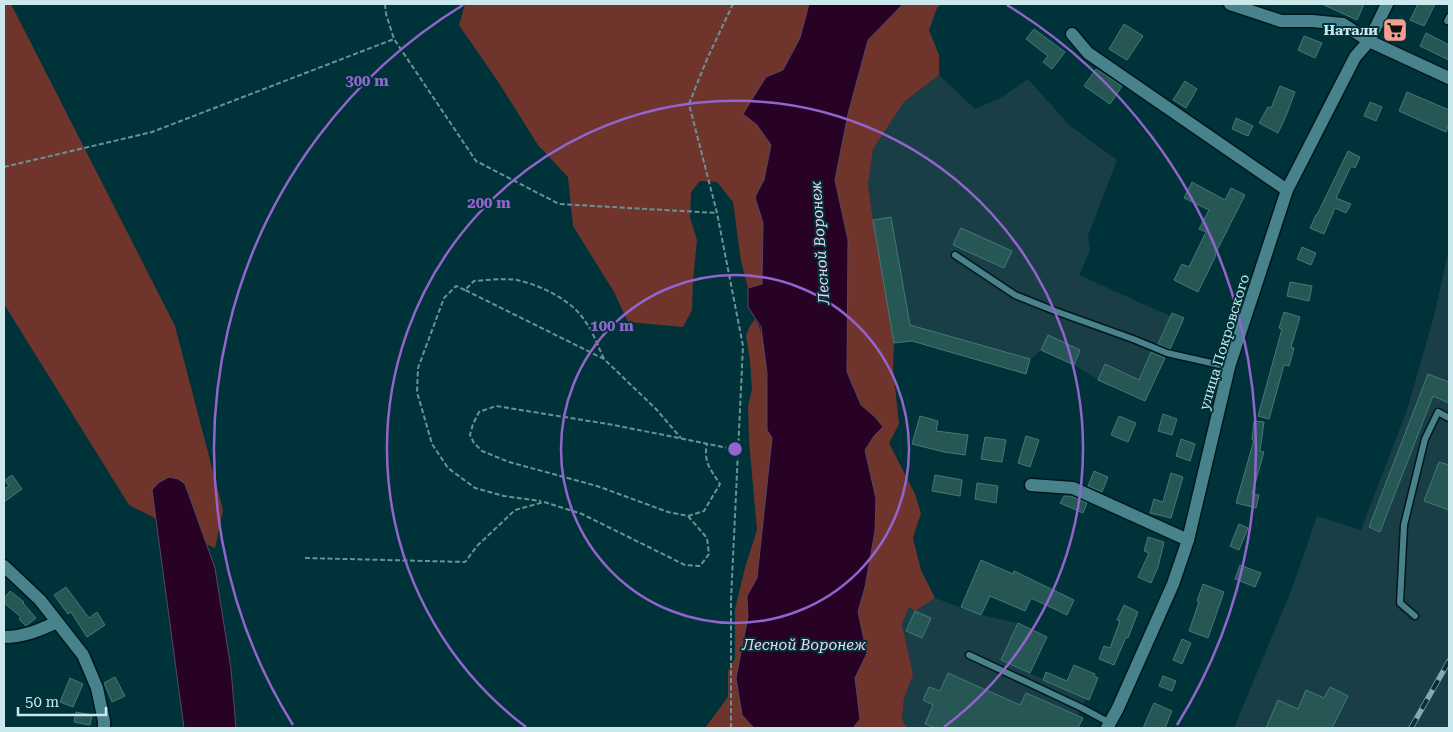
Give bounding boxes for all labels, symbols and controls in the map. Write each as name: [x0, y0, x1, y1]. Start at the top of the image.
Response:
supermarket icon: Натали: [1382, 17, 1408, 43]
place label: Натали: [1323, 22, 1378, 38]
text: 300 m: [345, 72, 389, 90]
water label: Лесной Воронеж: [807, 181, 833, 306]
text: 200 m: [467, 194, 511, 212]
street label: улица Покровского: [1196, 272, 1252, 412]
text: 100 m: [590, 317, 634, 335]
centre of rings: [726, 440, 744, 458]
water label: Лесной Воронеж: [741, 636, 866, 654]
scale bar: [18, 684, 105, 716]
text: 50 m: [25, 693, 60, 711]

